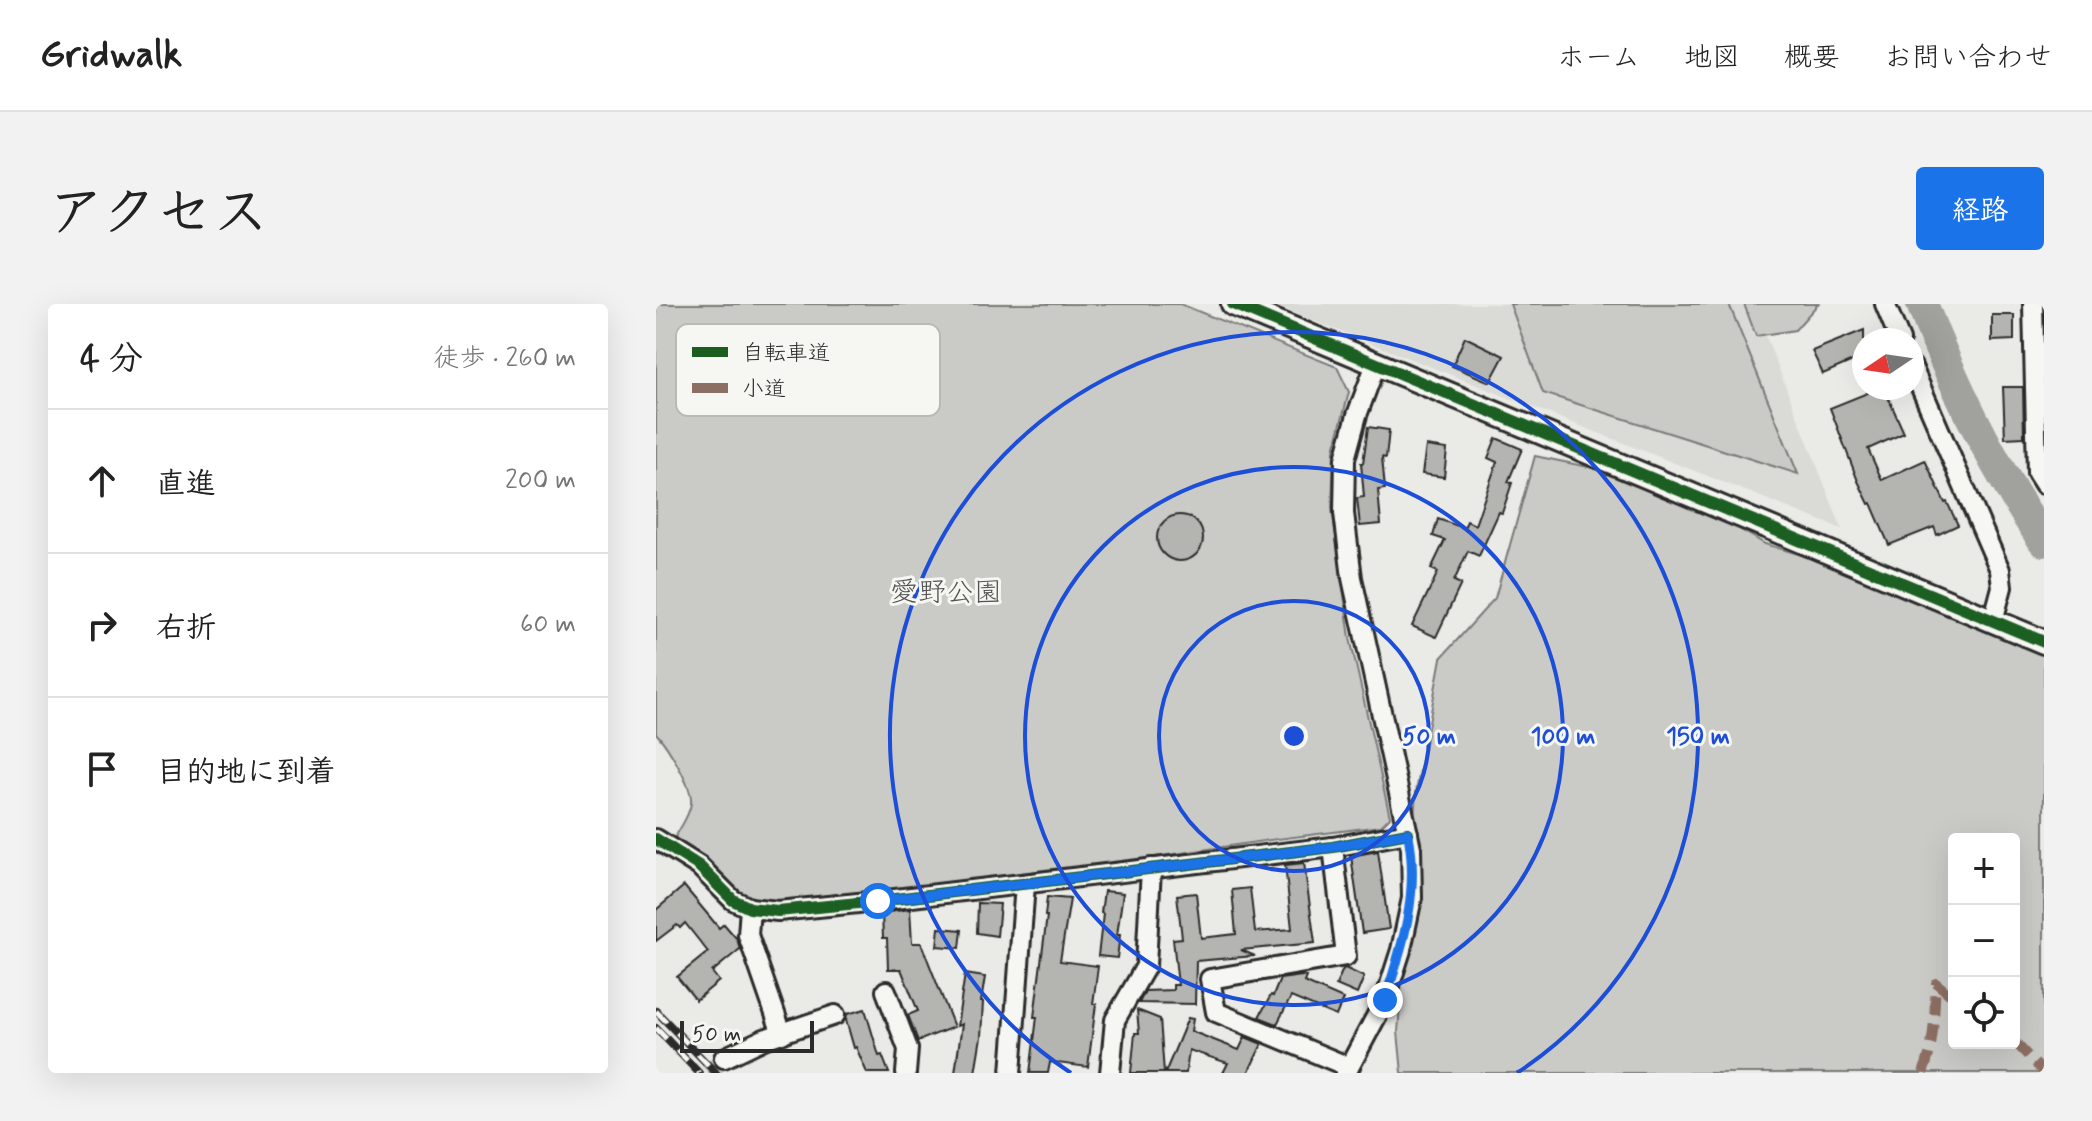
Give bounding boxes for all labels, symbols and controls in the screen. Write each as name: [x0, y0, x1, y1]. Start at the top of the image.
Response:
text: Gridwalk: [40, 31, 182, 80]
text: ホーム: [1557, 40, 1640, 77]
text: 地図: [1684, 40, 1740, 77]
text: 概要: [1784, 40, 1840, 77]
text: お問い合わせ: [1884, 40, 2052, 77]
button: 経路: [1916, 167, 2044, 250]
text: アクセス: [48, 178, 269, 251]
legend: [676, 324, 940, 416]
north arrow: [1852, 328, 1924, 400]
text: 4 分: [80, 337, 143, 382]
text: 自転車道: [742, 340, 830, 368]
text: 徒歩 · 260 m: [434, 342, 576, 376]
text: 小道: [742, 376, 786, 404]
icon: ahead: [80, 459, 124, 503]
text: 200 m: [505, 464, 576, 498]
text: 直進: [156, 465, 216, 504]
park label: 愛野公園: [890, 575, 1002, 612]
icon: right: [80, 603, 124, 647]
text: 60 m: [520, 608, 576, 642]
text: 右折: [156, 609, 216, 648]
centre of rings: [1280, 722, 1308, 750]
text: 50 m: [1402, 722, 1456, 753]
text: 100 m: [1531, 722, 1595, 753]
text: 150 m: [1666, 722, 1730, 753]
icon: arrive: [80, 747, 124, 791]
text: 目的地に到着: [156, 753, 336, 792]
map controls: [1948, 833, 2020, 1049]
button: +: [1948, 833, 2020, 905]
route start: [860, 883, 896, 919]
button: −: [1948, 905, 2020, 977]
button: locate: [1948, 977, 2020, 1049]
route end: [1367, 982, 1403, 1018]
scale bar: [680, 1017, 814, 1053]
text: 50 m: [692, 1021, 741, 1049]

